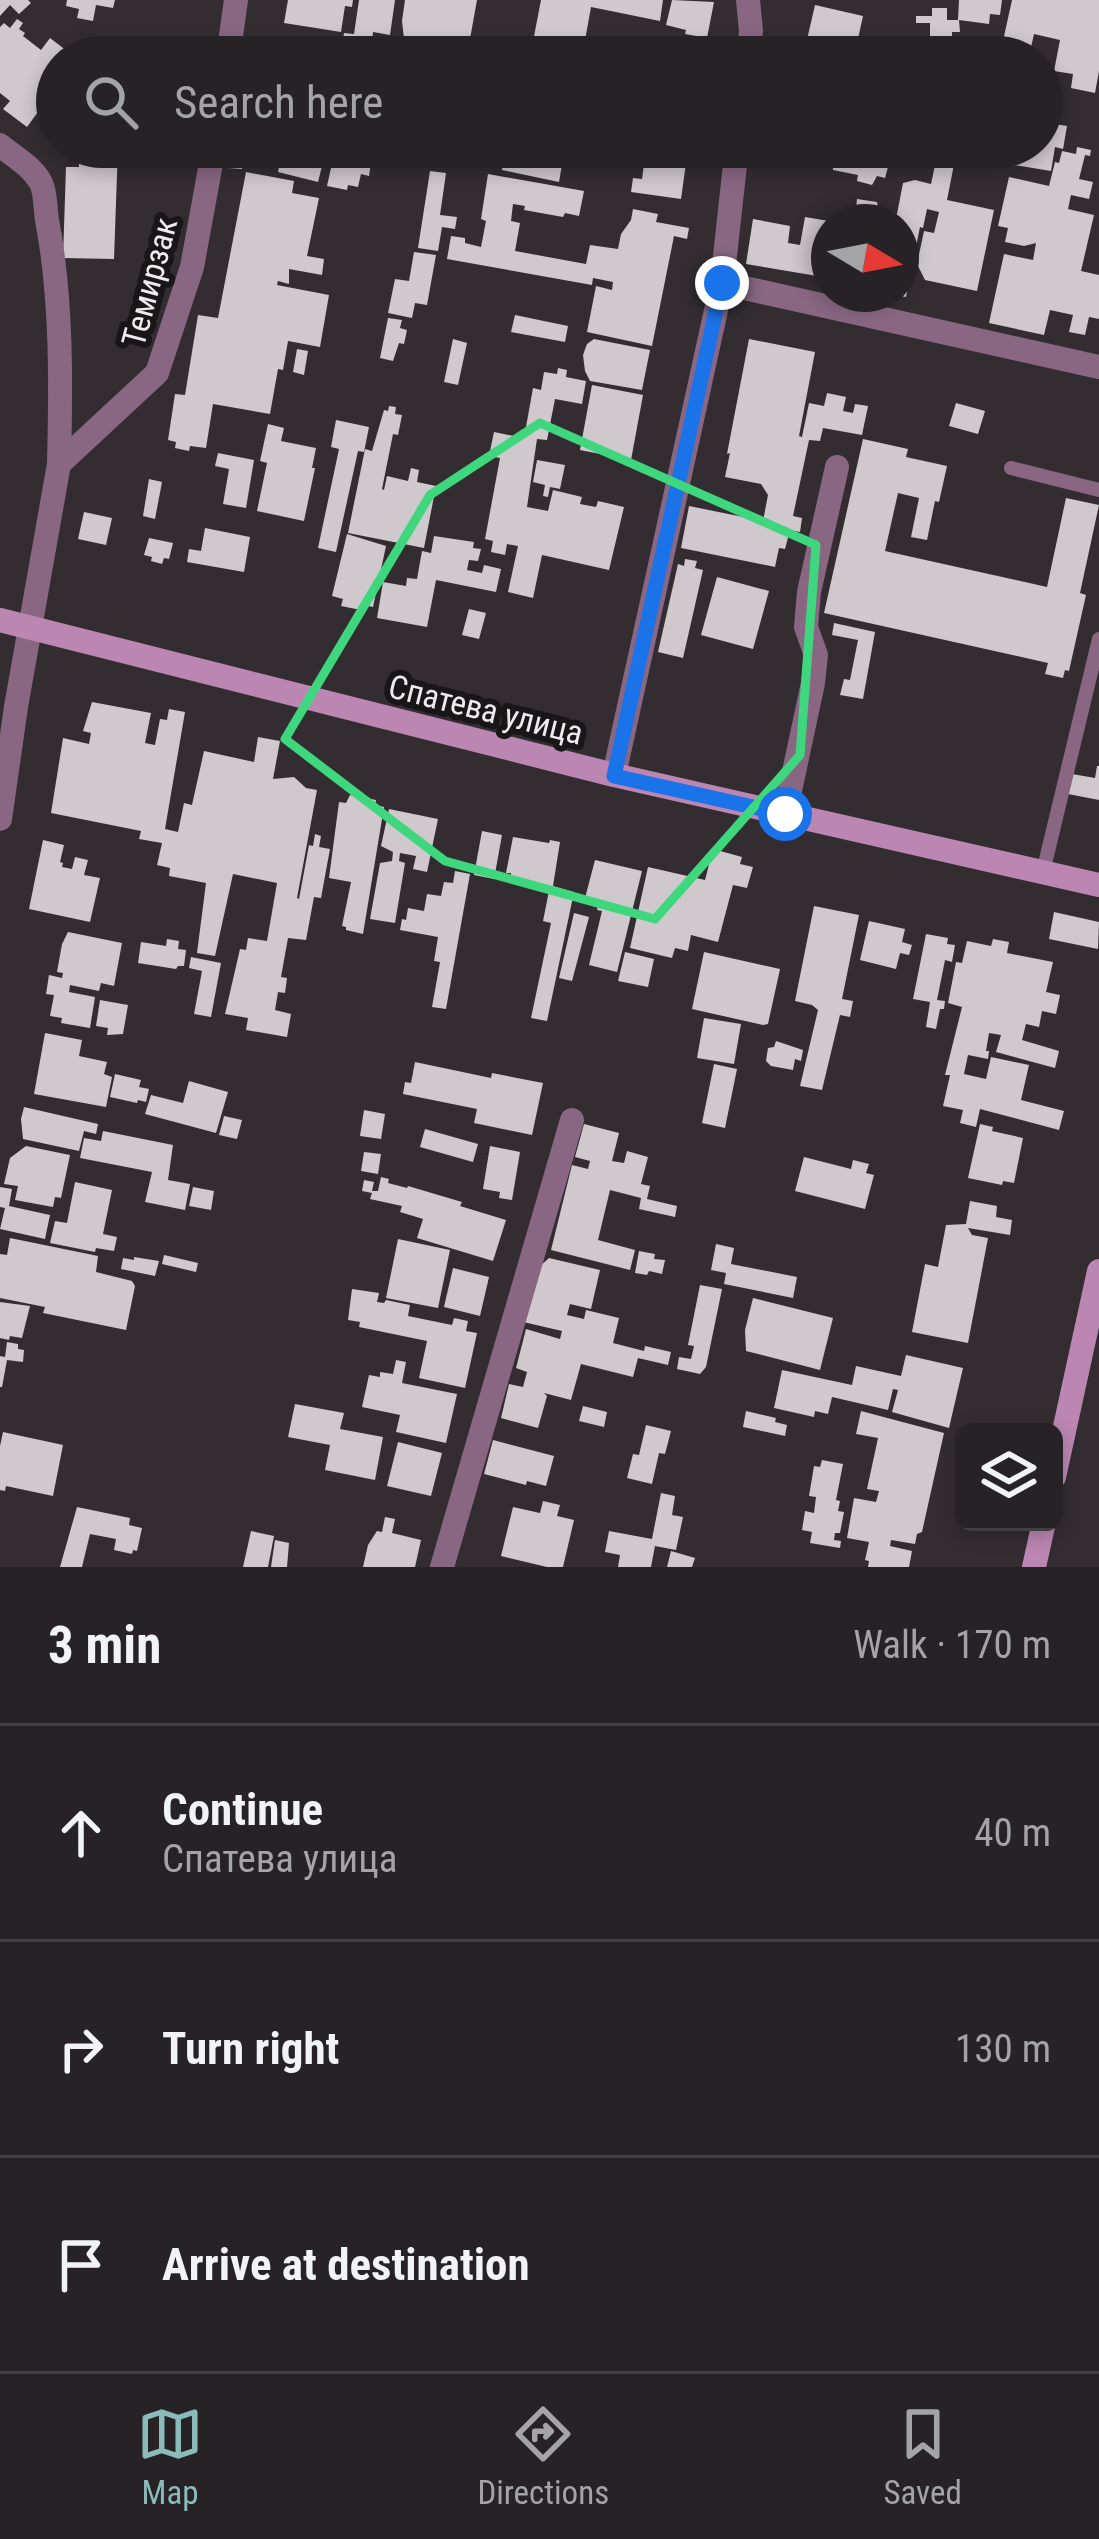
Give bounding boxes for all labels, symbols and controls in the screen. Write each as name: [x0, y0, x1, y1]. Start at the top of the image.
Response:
search box: [36, 36, 1063, 168]
icon: search: [78, 69, 144, 135]
text: Search here: [174, 76, 383, 129]
north arrow: [811, 204, 919, 312]
street label: Темирзак: [114, 213, 185, 351]
route end: [695, 256, 749, 310]
street label: Спатева улица: [385, 666, 587, 752]
route start: [758, 787, 812, 841]
map controls: [955, 1423, 1063, 1531]
button: layers: [955, 1423, 1063, 1531]
text: 3 min: [48, 1616, 161, 1675]
text: Walk · 170 m: [853, 1622, 1051, 1668]
text: Continue: [162, 1783, 323, 1836]
icon: ahead: [48, 1800, 114, 1866]
text: 40 m: [974, 1810, 1051, 1856]
text: Спатева улица: [162, 1836, 397, 1882]
icon: right: [48, 2016, 114, 2082]
text: Turn right: [162, 2022, 339, 2075]
text: 130 m: [955, 2026, 1051, 2072]
icon: arrive: [48, 2232, 114, 2298]
text: Arrive at destination: [162, 2238, 530, 2291]
tab: Map: [137, 2401, 203, 2512]
tab: Directions: [477, 2401, 609, 2512]
tab: Saved: [883, 2401, 962, 2512]

